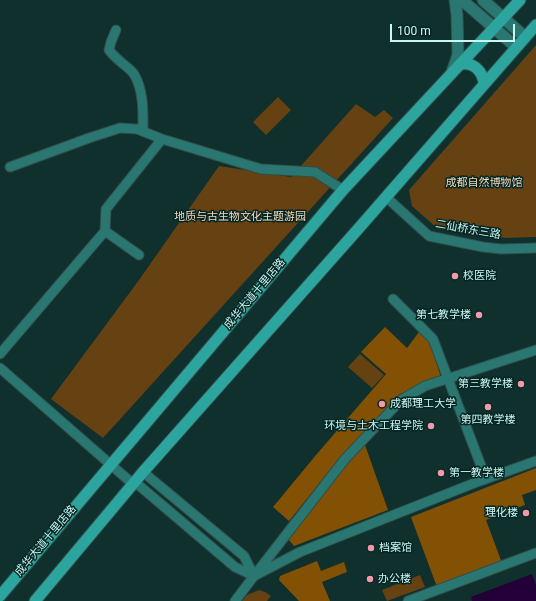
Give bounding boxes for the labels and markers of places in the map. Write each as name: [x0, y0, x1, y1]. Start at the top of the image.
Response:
place label: 校医院: [463, 269, 496, 283]
marker: 校医院: [450, 271, 460, 281]
place label: 第七教学楼: [416, 308, 471, 322]
marker: 第七教学楼: [474, 310, 484, 320]
place label: 第三教学楼: [458, 377, 513, 391]
marker: 第三教学楼: [516, 379, 526, 389]
place label: 成都理工大学: [390, 397, 456, 411]
marker: 成都理工大学: [377, 399, 387, 409]
marker: 第四教学楼: [483, 402, 493, 412]
place label: 第四教学楼: [461, 413, 515, 427]
place label: 环境与土木工程学院: [324, 419, 423, 433]
marker: 环境与土木工程学院: [426, 421, 436, 431]
place label: 第一教学楼: [449, 466, 504, 480]
marker: 第一教学楼: [436, 468, 446, 478]
place label: 理化楼: [485, 506, 518, 520]
marker: 理化楼: [521, 508, 531, 518]
place label: 档案馆: [379, 541, 412, 555]
marker: 档案馆: [366, 543, 376, 553]
place label: 办公楼: [378, 572, 411, 586]
marker: 办公楼: [365, 574, 375, 584]

